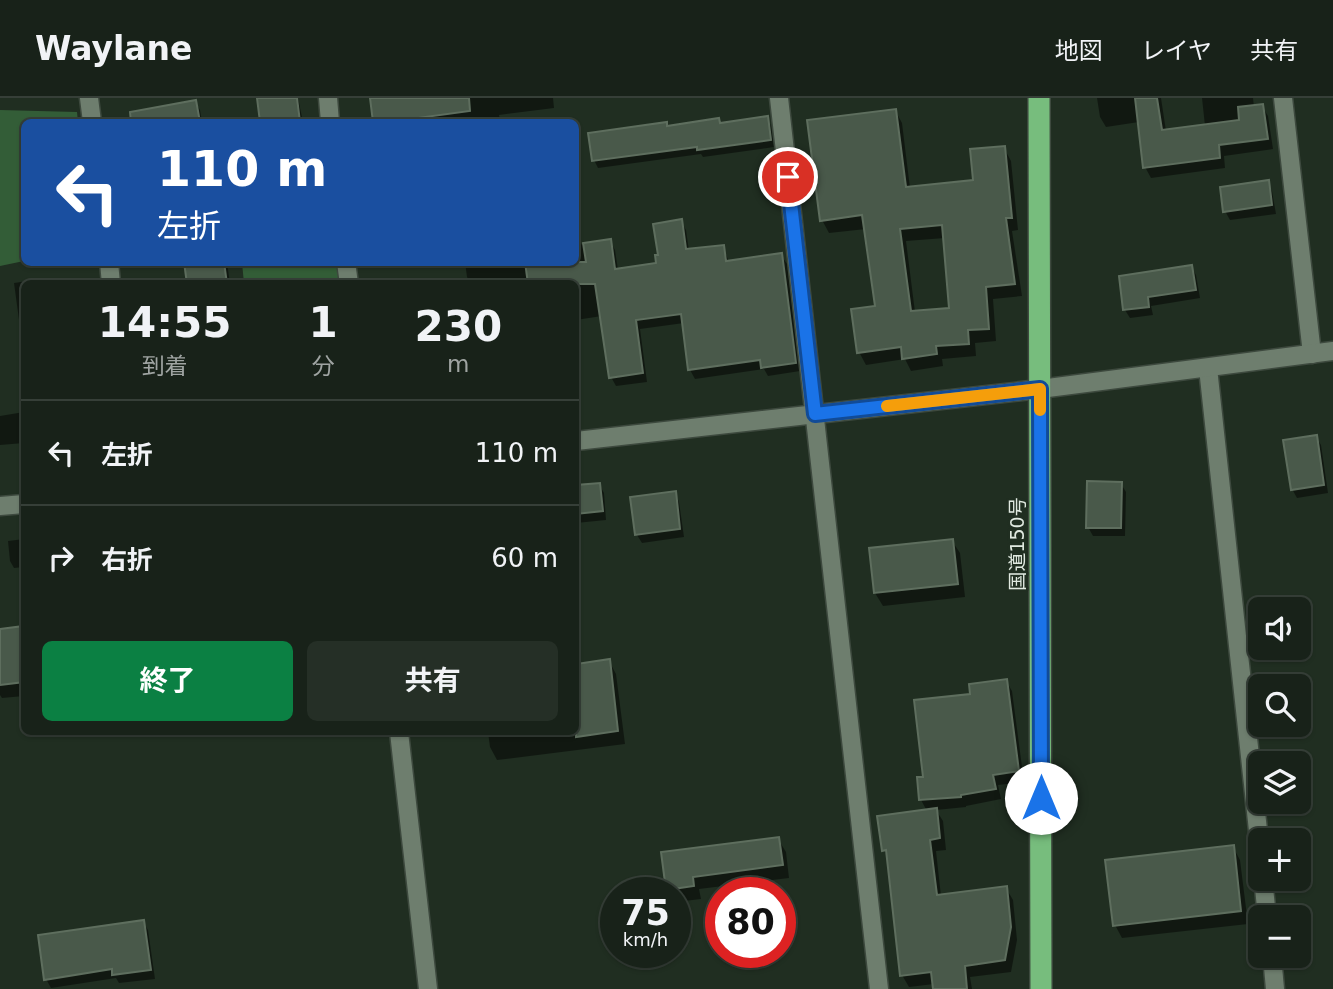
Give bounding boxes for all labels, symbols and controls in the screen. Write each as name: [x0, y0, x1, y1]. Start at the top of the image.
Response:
text: Waylane: [35, 29, 192, 68]
text: 地図: [1055, 37, 1103, 65]
text: レイヤ: [1141, 37, 1212, 65]
text: 共有: [1250, 37, 1298, 65]
text: 110 m: [157, 141, 327, 198]
icon: left: [42, 147, 133, 238]
pin: [758, 147, 818, 207]
icon: arrive: [769, 158, 807, 196]
text: 左折: [157, 207, 221, 245]
text: 14:55: [98, 298, 232, 347]
text: 1: [308, 298, 338, 347]
text: 230: [414, 302, 502, 351]
text: m: [447, 351, 470, 377]
text: 到着: [142, 353, 188, 379]
text: 分: [312, 353, 335, 379]
icon: left: [42, 434, 80, 472]
text: 110 m: [475, 438, 558, 468]
text: 左折: [101, 440, 153, 470]
street label: 国道150号: [1006, 497, 1028, 591]
icon: right: [42, 539, 80, 577]
text: 60 m: [491, 543, 558, 573]
text: 右折: [101, 545, 153, 575]
map controls: [1248, 597, 1311, 968]
button: sound: [1248, 597, 1311, 660]
button: 終了: [42, 641, 293, 721]
button: 共有: [307, 641, 558, 721]
button: search: [1248, 674, 1311, 737]
button: layers: [1248, 751, 1311, 814]
position arrow: [1004, 761, 1078, 835]
button: +: [1248, 828, 1311, 891]
speed limit sign: 80: [705, 877, 796, 968]
text: 75: [621, 893, 670, 933]
button: −: [1248, 905, 1311, 968]
text: km/h: [623, 929, 668, 950]

